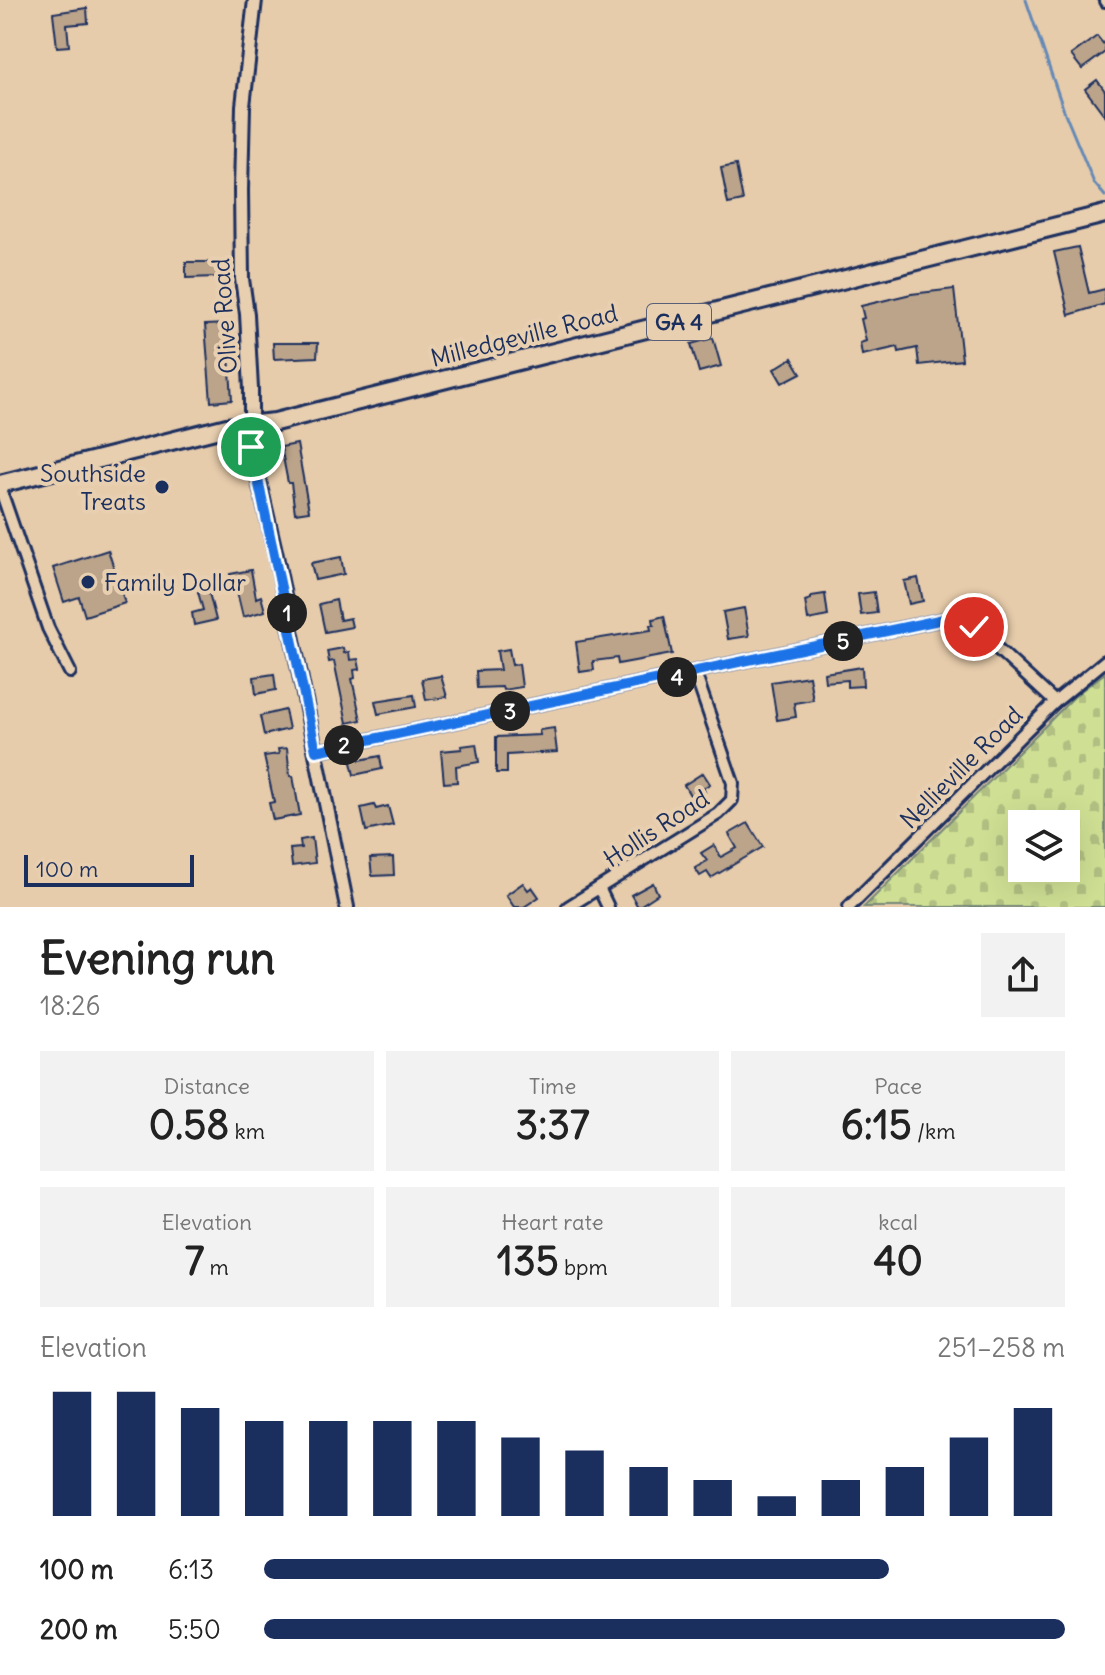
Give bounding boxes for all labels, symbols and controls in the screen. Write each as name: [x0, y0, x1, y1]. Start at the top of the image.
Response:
street label: Olive Road: [205, 257, 243, 375]
street label: Milledgeville Road: [427, 297, 621, 373]
road number: GA 4: [647, 304, 711, 340]
pin: [217, 413, 285, 481]
icon: arrive: [229, 425, 273, 469]
place label: Southside Treats: [40, 458, 146, 516]
marker: Southside Treats: [153, 478, 171, 496]
place label: Family Dollar: [104, 567, 246, 597]
marker: Family Dollar: [79, 573, 97, 591]
pin: 1: [267, 593, 307, 633]
pin: [940, 593, 1008, 661]
text: 1: [283, 599, 291, 627]
icon: check: [952, 605, 996, 649]
pin: 5: [823, 621, 863, 661]
text: 5: [837, 627, 849, 655]
pin: 4: [657, 657, 697, 697]
text: 4: [671, 663, 683, 691]
pin: 3: [490, 691, 530, 731]
text: 3: [504, 697, 516, 725]
street label: Nellieville Road: [893, 699, 1029, 835]
pin: 2: [324, 725, 364, 765]
text: 2: [338, 731, 350, 759]
street label: Hollis Road: [598, 783, 714, 873]
map controls: [1008, 810, 1080, 882]
button: layers: [1008, 810, 1080, 882]
scale bar: [24, 851, 194, 887]
text: 100 m: [36, 855, 98, 883]
text: Evening run: [40, 931, 275, 986]
button: share: [981, 933, 1065, 1017]
text: 18:26: [40, 989, 100, 1022]
text: Distance: [164, 1072, 250, 1100]
text: Time: [529, 1072, 576, 1100]
text: Pace: [874, 1072, 922, 1100]
text: 0.58: [149, 1100, 229, 1150]
text: 3:37: [515, 1100, 590, 1150]
text: 6:15: [841, 1100, 912, 1150]
text: km: [229, 1117, 265, 1145]
text: /km: [912, 1117, 956, 1145]
text: Elevation: [162, 1208, 252, 1236]
text: Heart rate: [501, 1208, 604, 1236]
text: kcal: [878, 1208, 918, 1236]
text: 7: [185, 1236, 204, 1286]
text: 135: [497, 1236, 559, 1286]
text: 40: [873, 1236, 923, 1286]
text: m: [204, 1253, 229, 1281]
text: bpm: [559, 1253, 608, 1281]
text: Elevation: [40, 1331, 147, 1364]
text: 251–258 m: [938, 1331, 1065, 1364]
text: 100 m: [40, 1553, 114, 1586]
text: 6:13: [168, 1553, 214, 1586]
text: 200 m: [40, 1613, 117, 1646]
text: 5:50: [168, 1613, 221, 1646]

